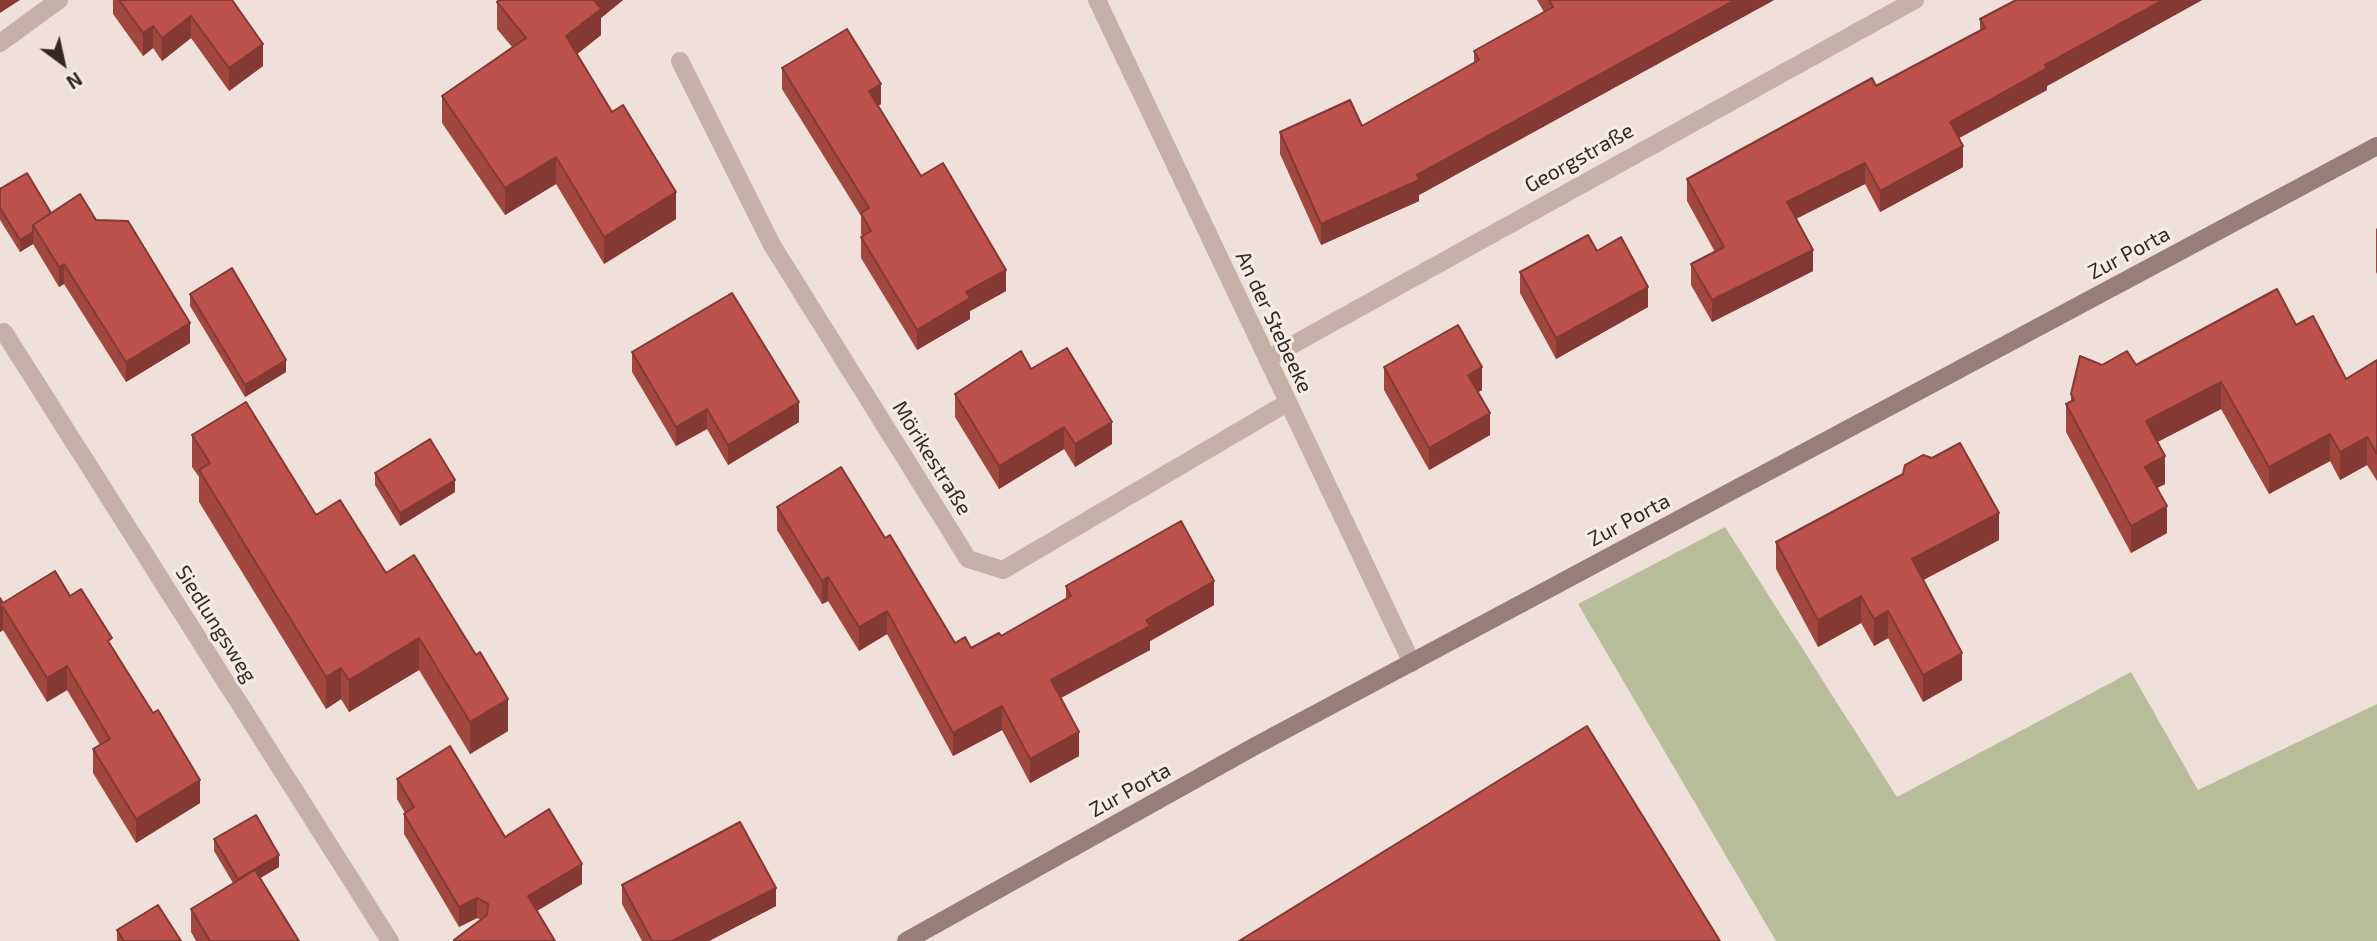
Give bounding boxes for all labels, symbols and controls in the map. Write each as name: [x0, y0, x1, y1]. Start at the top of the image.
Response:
north arrow: [28, 28, 98, 98]
text: N: [63, 68, 87, 94]
street label: Georgstraße: [1520, 118, 1638, 198]
street label: Zur Porta: [2084, 221, 2174, 285]
street label: An der Stebeeke: [1230, 247, 1318, 397]
street label: Mörikestraße: [887, 396, 977, 520]
street label: Zur Porta: [1584, 488, 1674, 552]
street label: Siedlungsweg: [170, 561, 262, 687]
street label: Zur Porta: [1085, 757, 1175, 823]

